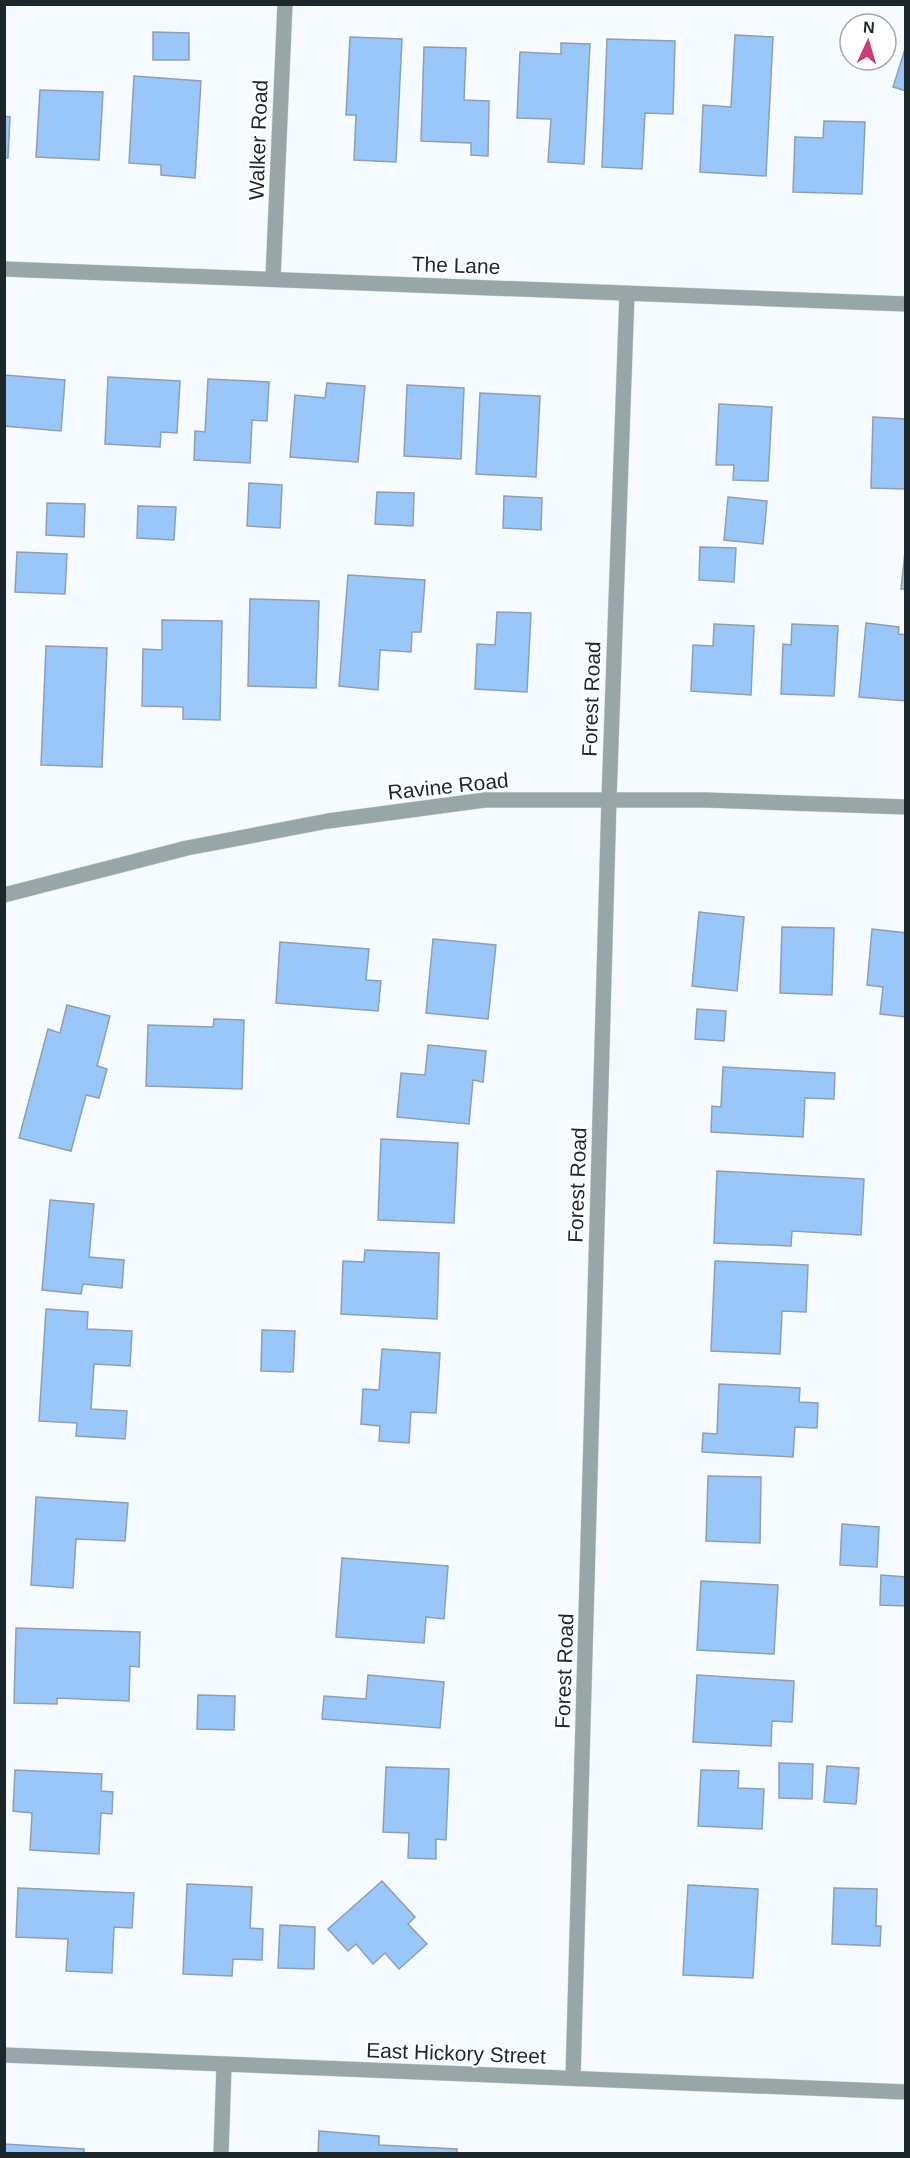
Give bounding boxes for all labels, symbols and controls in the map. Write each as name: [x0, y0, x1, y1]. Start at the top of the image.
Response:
north arrow: [838, 12, 898, 72]
text: N: [863, 19, 875, 36]
street label: Walker Road: [244, 79, 272, 201]
street label: The Lane: [411, 252, 501, 278]
street label: Forest Road: [577, 641, 605, 757]
street label: Ravine Road: [386, 768, 510, 804]
street label: Forest Road: [563, 1127, 591, 1243]
street label: Forest Road: [550, 1613, 578, 1729]
street label: East Hickory Street: [366, 2038, 546, 2068]

